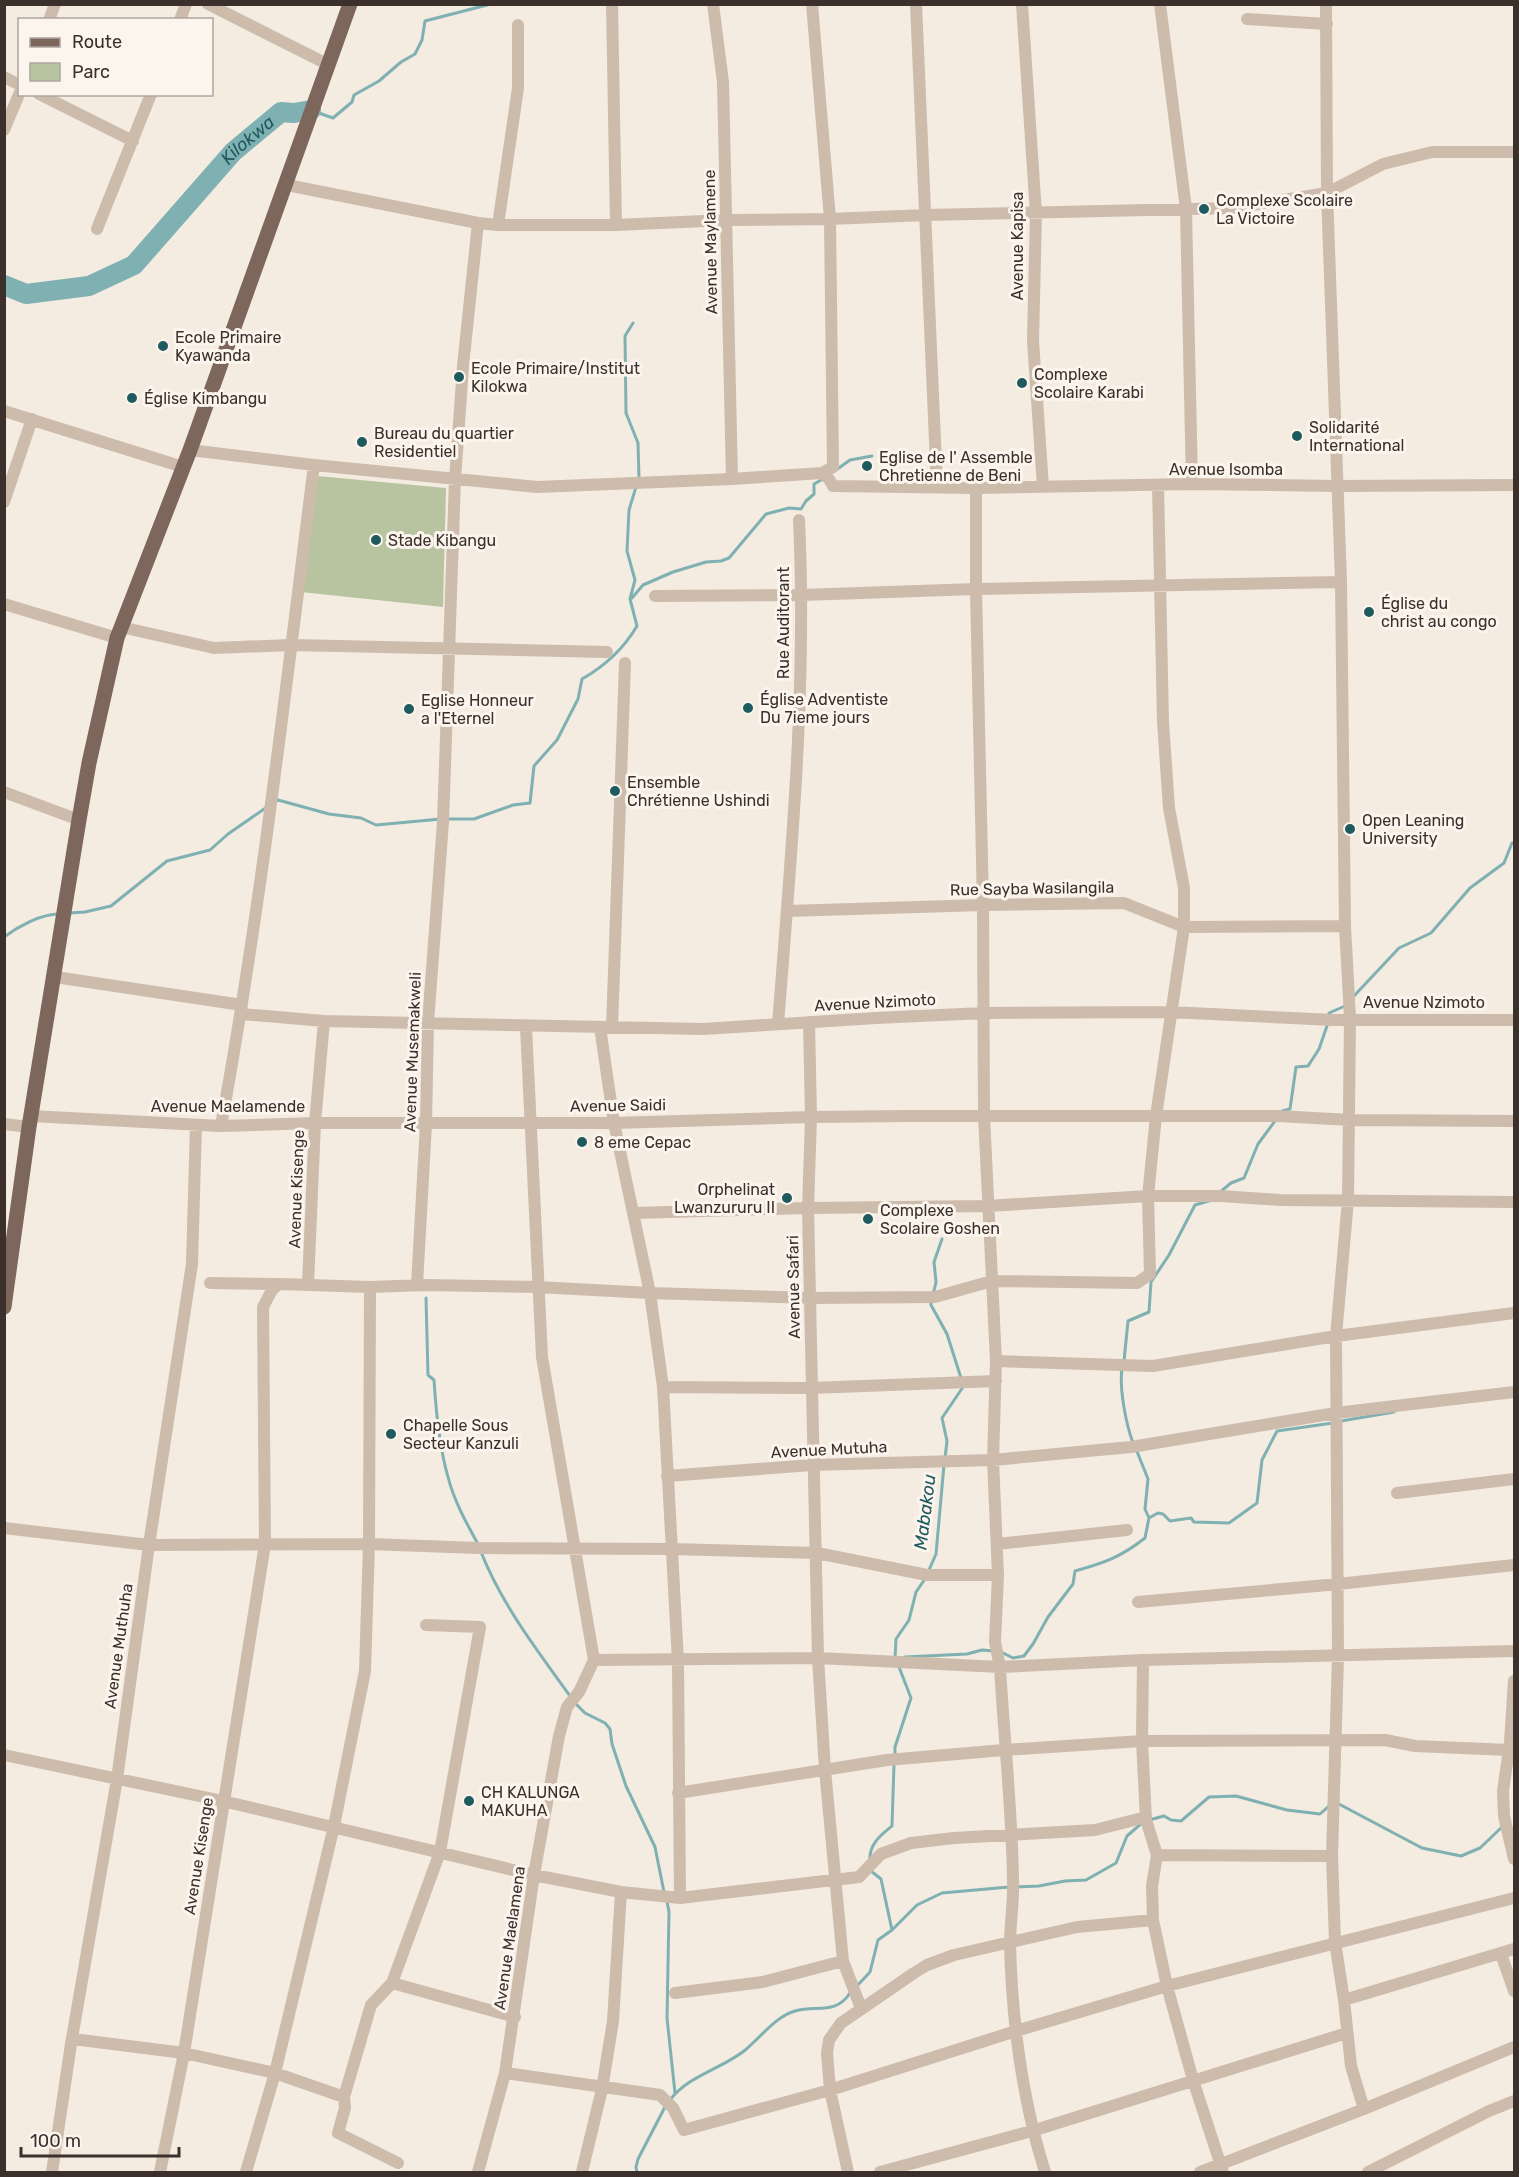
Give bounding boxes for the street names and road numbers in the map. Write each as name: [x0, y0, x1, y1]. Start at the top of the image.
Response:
street label: Avenue Maylamene: [700, 169, 721, 315]
street label: Avenue Kapisa: [1008, 192, 1027, 300]
street label: Avenue Isomba: [1169, 460, 1283, 479]
street label: Rue Auditorant: [774, 567, 793, 679]
street label: Rue Sayba Wasilangila: [950, 878, 1114, 899]
street label: Avenue Musemakweli: [400, 972, 425, 1132]
street label: Avenue Nzimoto: [814, 990, 936, 1015]
street label: Avenue Nzimoto: [1363, 993, 1485, 1012]
street label: Avenue Saidi: [570, 1095, 666, 1116]
street label: Avenue Maelamende: [151, 1097, 305, 1116]
street label: Avenue Kisenge: [285, 1129, 308, 1249]
street label: Avenue Safari: [783, 1235, 804, 1339]
street label: Avenue Mutuha: [770, 1437, 888, 1462]
street label: Avenue Muthuha: [100, 1582, 137, 1710]
street label: Avenue Kisenge: [180, 1796, 217, 1916]
street label: Avenue Maelamena: [490, 1865, 529, 2011]

